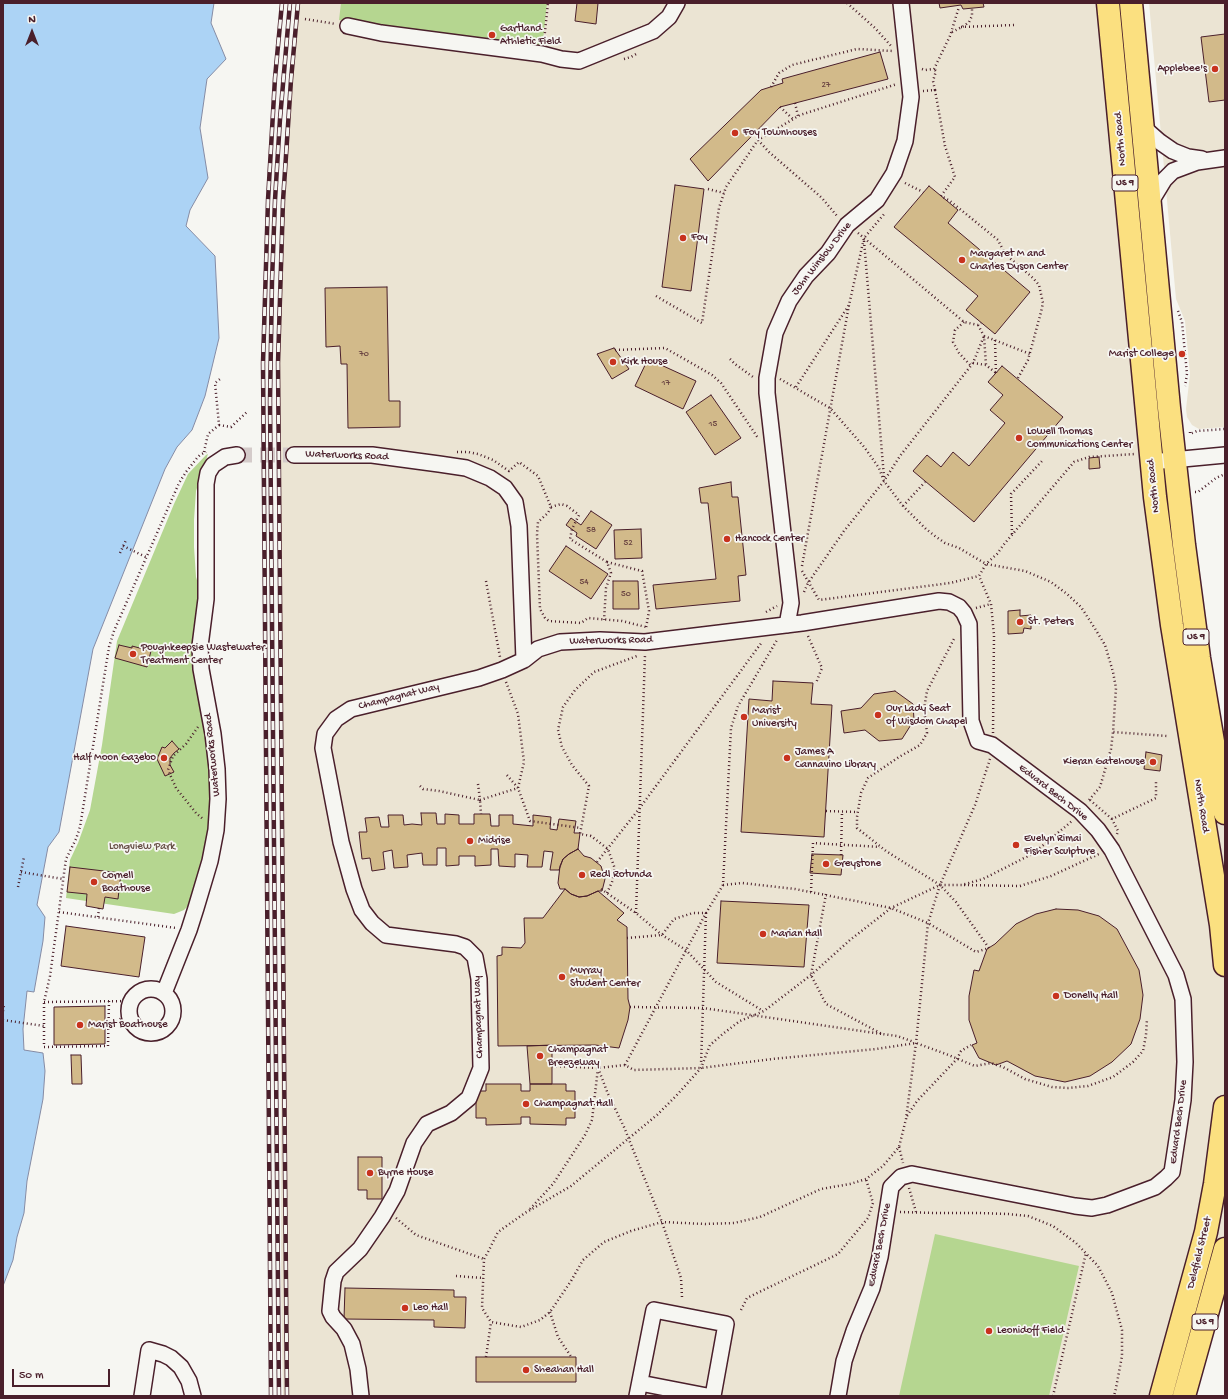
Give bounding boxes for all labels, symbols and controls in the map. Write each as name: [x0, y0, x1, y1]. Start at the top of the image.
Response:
north arrow: [12, 12, 52, 52]
text: N: [28, 14, 36, 26]
place label: Gartland Athletic Field: [500, 22, 561, 48]
marker: Gartland Athletic Field: [487, 30, 497, 40]
place label: Applebee's: [1158, 62, 1207, 76]
marker: Applebee's: [1210, 64, 1220, 74]
house number: 27: [821, 81, 831, 91]
street label: North Road: [1112, 112, 1130, 166]
place label: Foy Townhouses: [743, 126, 817, 140]
marker: Foy Townhouses: [730, 128, 740, 138]
road number: US 9: [1112, 175, 1138, 191]
street label: John Winslow Drive: [789, 220, 855, 298]
place label: Foy: [691, 231, 708, 245]
marker: Foy: [678, 233, 688, 243]
place label: Margaret M and Charles Dyson Center: [970, 247, 1068, 273]
marker: Margaret M and Charles Dyson Center: [957, 255, 967, 265]
place label: Marist College: [1109, 347, 1174, 361]
marker: Marist College: [1177, 349, 1187, 359]
house number: 70: [359, 350, 369, 360]
place label: Kirk House: [621, 355, 668, 369]
marker: Kirk House: [608, 357, 618, 367]
house number: 17: [662, 379, 670, 389]
house number: 15: [709, 420, 717, 430]
place label: Lowell Thomas Communications Center: [1027, 425, 1132, 451]
marker: Lowell Thomas Communications Center: [1014, 433, 1024, 443]
street label: Waterworks Road: [305, 448, 389, 464]
street label: North Road: [1145, 459, 1163, 513]
house number: 58: [586, 526, 596, 536]
place label: Hancock Center: [735, 532, 804, 546]
marker: Hancock Center: [722, 534, 732, 544]
house number: 52: [623, 539, 633, 549]
house number: 54: [580, 578, 588, 588]
house number: 50: [621, 590, 631, 600]
place label: St. Peters: [1028, 615, 1074, 629]
marker: St. Peters: [1015, 617, 1025, 627]
road number: US 9: [1183, 629, 1209, 645]
street label: Waterworks Road: [569, 634, 653, 648]
place label: Poughkeepsie Wastewater Treatment Center: [141, 641, 265, 667]
marker: Poughkeepsie Wastewater Treatment Center: [128, 649, 138, 659]
street label: Champagnat Way: [357, 681, 441, 713]
place label: Our Lady Seat of Wisdom Chapel: [886, 702, 968, 728]
place label: Marist University: [752, 704, 797, 730]
marker: Our Lady Seat of Wisdom Chapel: [873, 710, 883, 720]
marker: Marist University: [739, 712, 749, 722]
street label: Waterworks Road: [202, 713, 224, 797]
place label: James A Cannavino Library: [795, 745, 876, 771]
place label: Half Moon Gazebo: [73, 751, 156, 765]
marker: Half Moon Gazebo: [159, 753, 169, 763]
marker: James A Cannavino Library: [782, 753, 792, 763]
place label: Kieran Gatehouse: [1063, 755, 1145, 769]
marker: Kieran Gatehouse: [1148, 757, 1158, 767]
street label: Edvard Bech Drive: [1016, 762, 1090, 824]
street label: North Road: [1190, 778, 1212, 834]
place label: Evelyn Rimai Fisher Sculpture: [1024, 832, 1095, 858]
place label: Midrise: [478, 834, 510, 848]
marker: Midrise: [465, 836, 475, 846]
park label: Longview Park: [109, 840, 175, 854]
marker: Evelyn Rimai Fisher Sculpture: [1011, 840, 1021, 850]
place label: Greystone: [834, 857, 881, 871]
marker: Greystone: [821, 859, 831, 869]
place label: Redl Rotunda: [590, 868, 652, 882]
place label: Cornell Boathouse: [102, 869, 150, 895]
marker: Redl Rotunda: [577, 870, 587, 880]
marker: Cornell Boathouse: [89, 877, 99, 887]
place label: Marian Hall: [771, 927, 822, 941]
marker: Marian Hall: [758, 929, 768, 939]
place label: Murray Student Center: [570, 964, 640, 990]
marker: Murray Student Center: [557, 972, 567, 982]
street label: Champagnat Way: [471, 975, 487, 1059]
place label: Donelly Hall: [1064, 989, 1118, 1003]
marker: Donelly Hall: [1051, 991, 1061, 1001]
place label: Marist Boathouse: [88, 1018, 168, 1032]
marker: Marist Boathouse: [75, 1020, 85, 1030]
place label: Champagnat Breezeway: [548, 1043, 607, 1069]
marker: Champagnat Breezeway: [535, 1051, 545, 1061]
street label: Edvard Bech Drive: [1167, 1079, 1191, 1165]
place label: Champagnat Hall: [534, 1097, 613, 1111]
marker: Champagnat Hall: [521, 1099, 531, 1109]
place label: Byrne House: [378, 1166, 433, 1180]
marker: Byrne House: [365, 1168, 375, 1178]
street label: Edvard Bech Drive: [865, 1202, 895, 1288]
street label: Delafield Street: [1185, 1216, 1215, 1290]
place label: Leo Hall: [413, 1301, 448, 1315]
marker: Leo Hall: [400, 1303, 410, 1313]
road number: US 9: [1192, 1314, 1218, 1330]
place label: Leonidoff Field: [997, 1324, 1064, 1338]
marker: Leonidoff Field: [984, 1326, 994, 1336]
scale bar: [14, 1361, 112, 1387]
place label: Sheahan Hall: [534, 1363, 594, 1377]
marker: Sheahan Hall: [521, 1365, 531, 1375]
text: 50 m: [19, 1369, 44, 1383]

